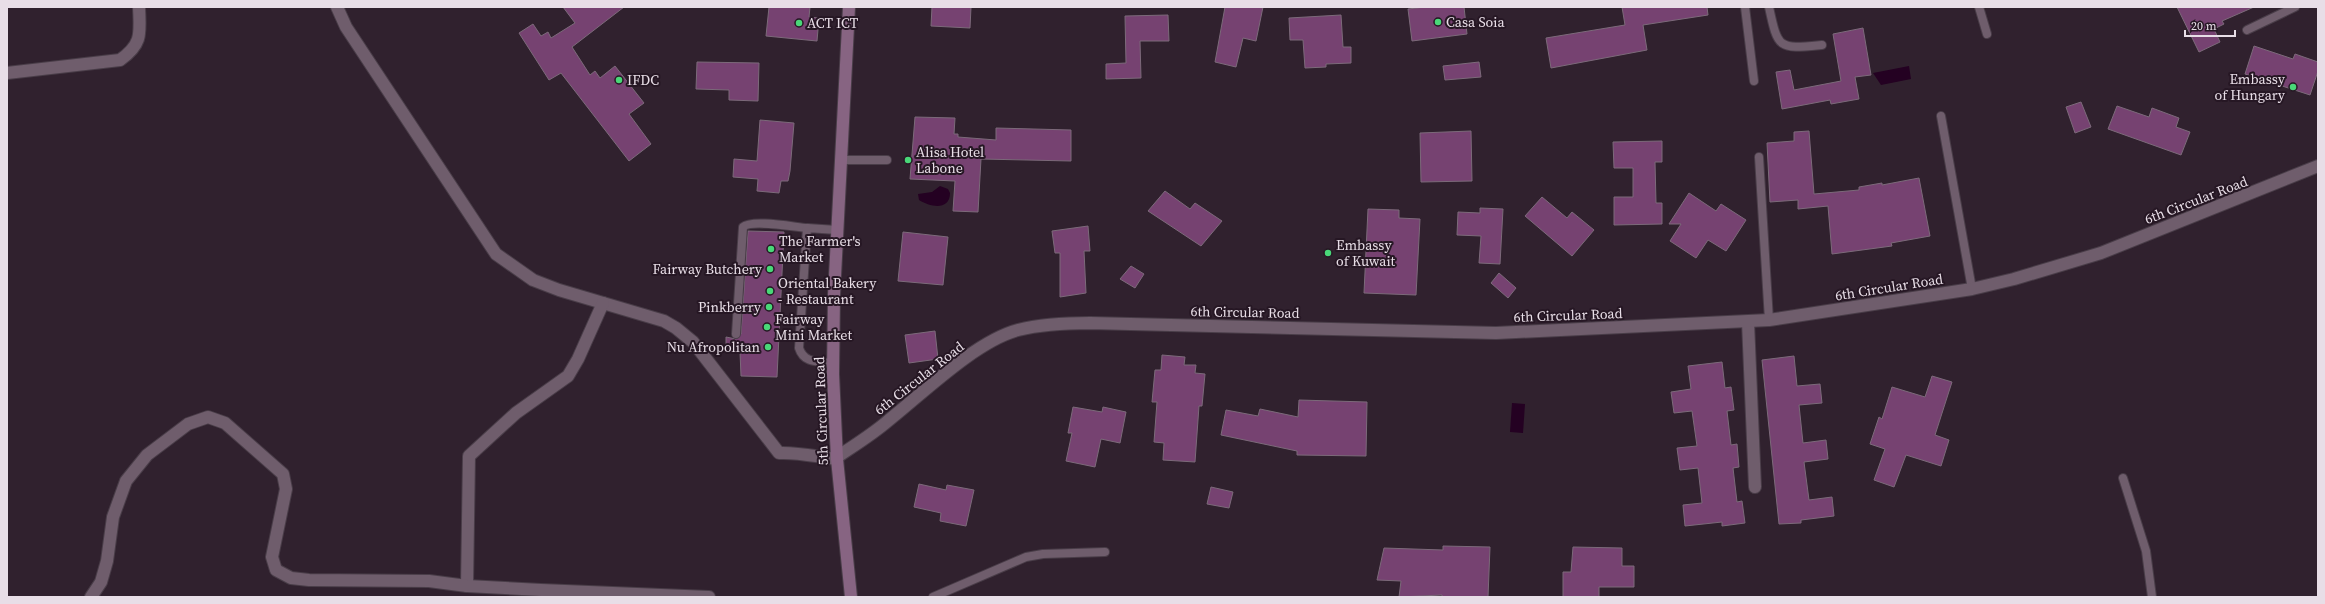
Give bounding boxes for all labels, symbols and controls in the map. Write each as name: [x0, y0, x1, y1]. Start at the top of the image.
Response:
place label: Casa Soia: [1446, 12, 1505, 32]
scale bar: [2185, 12, 2235, 38]
place label: ACT ICT: [807, 13, 859, 33]
marker: Casa Soia: [1433, 17, 1443, 27]
marker: ACT ICT: [794, 18, 804, 28]
text: 20 m: [2191, 18, 2217, 34]
place label: Embassy of Hungary: [2214, 69, 2286, 105]
place label: IFDC: [627, 70, 659, 90]
marker: IFDC: [614, 75, 624, 85]
marker: Embassy of Hungary: [2288, 82, 2298, 92]
place label: Alisa Hotel Labone: [916, 142, 984, 178]
marker: Alisa Hotel Labone: [903, 155, 913, 165]
street label: 6th Circular Road: [2142, 171, 2251, 229]
place label: The Farmer's Market: [779, 231, 861, 267]
place label: Embassy of Kuwait: [1336, 235, 1396, 271]
marker: The Farmer's Market: [766, 244, 776, 254]
marker: Embassy of Kuwait: [1323, 248, 1333, 258]
place label: Fairway Butchery: [653, 259, 763, 279]
marker: Fairway Butchery: [765, 264, 775, 274]
street label: 6th Circular Road: [1834, 269, 1944, 305]
place label: Oriental Bakery - Restaurant: [778, 273, 877, 309]
marker: Oriental Bakery - Restaurant: [765, 286, 775, 296]
place label: Pinkberry: [698, 297, 762, 317]
street label: 6th Circular Road: [1190, 301, 1300, 323]
marker: Pinkberry: [764, 302, 774, 312]
street label: 6th Circular Road: [1513, 303, 1623, 327]
place label: Fairway Mini Market: [775, 309, 852, 345]
marker: Fairway Mini Market: [762, 322, 772, 332]
place label: Nu Afropolitan: [667, 337, 761, 357]
street label: 6th Circular Road: [870, 337, 968, 419]
marker: Nu Afropolitan: [763, 342, 773, 352]
street label: 5th Circular Road: [809, 356, 833, 466]

